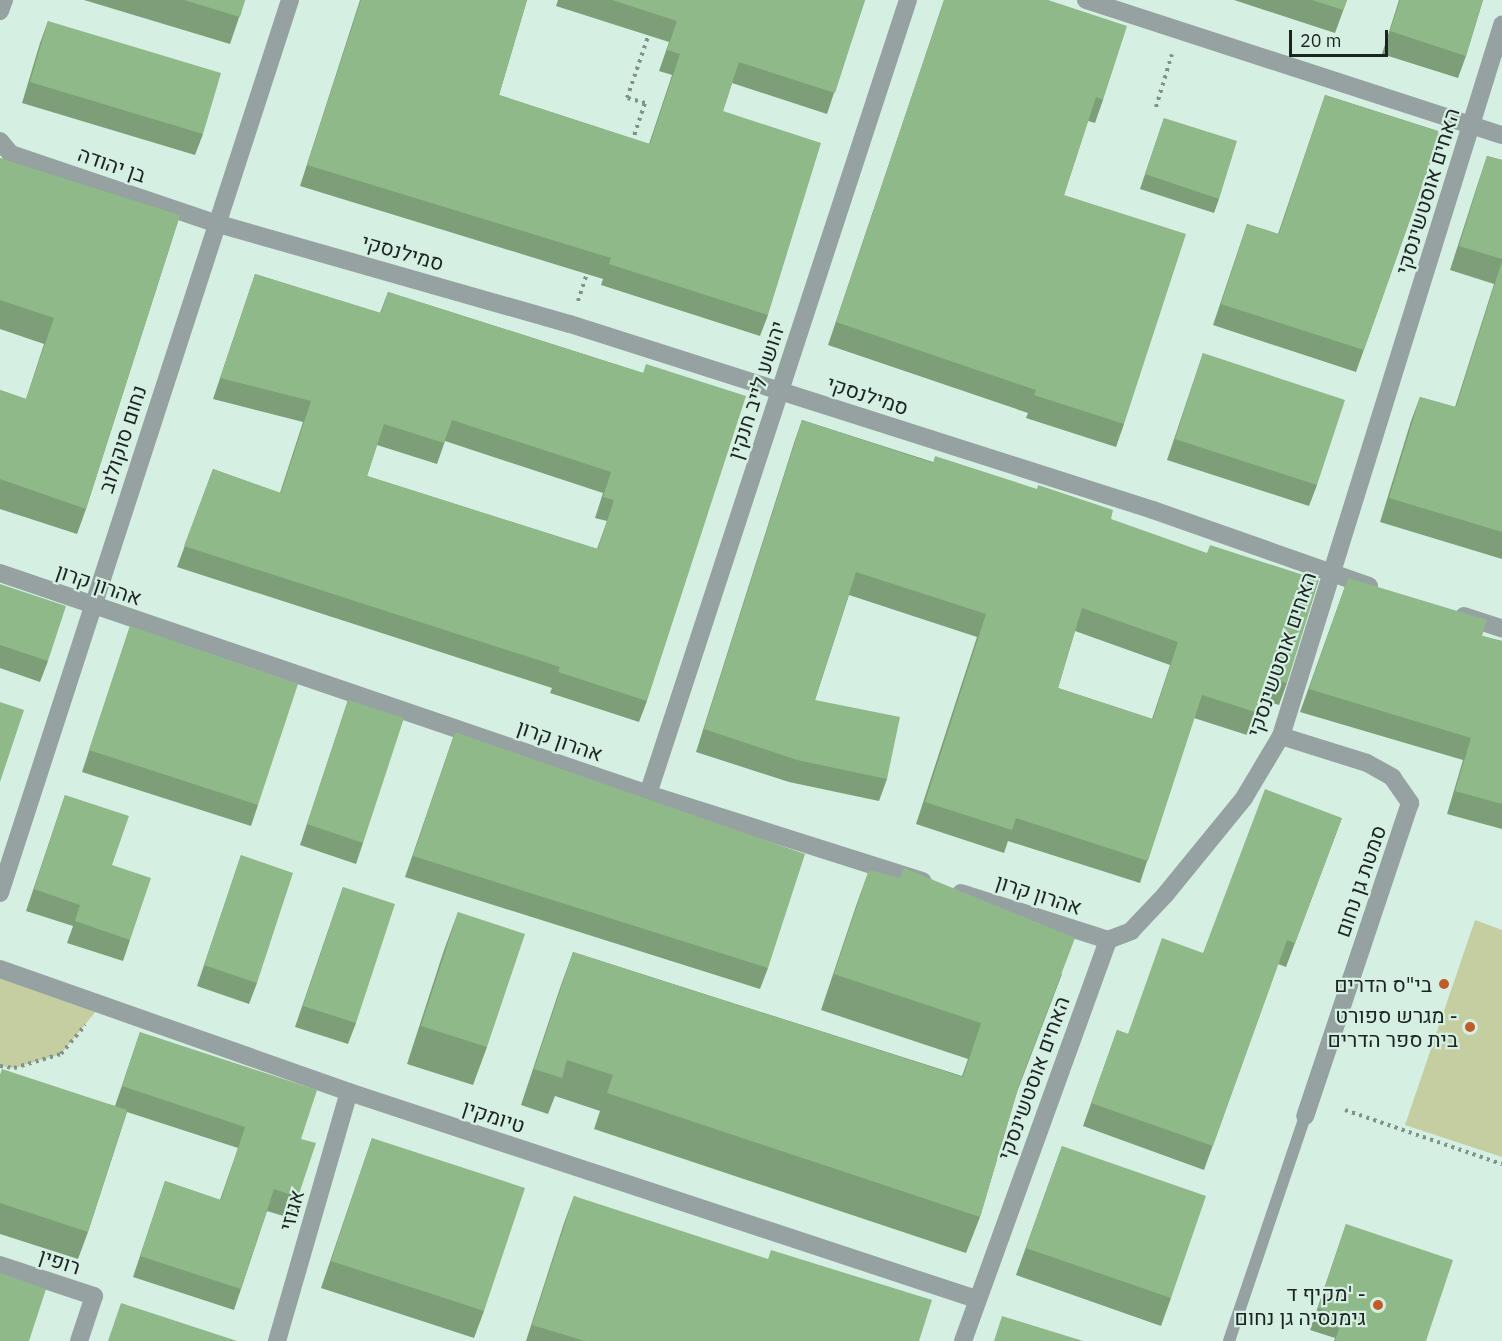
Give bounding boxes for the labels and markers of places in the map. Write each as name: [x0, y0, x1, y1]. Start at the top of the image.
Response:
place label: בי"ס הדרים: [1334, 971, 1432, 997]
marker: בי"ס הדרים: [1437, 977, 1451, 991]
place label: מגרש ספורט - בית ספר הדרים: [1327, 1002, 1458, 1052]
marker: מגרש ספורט - בית ספר הדרים: [1463, 1020, 1477, 1034]
place label: מקיף ד' - גימנסיה גן נחום: [1235, 1280, 1366, 1330]
marker: מקיף ד' - גימנסיה גן נחום: [1371, 1298, 1385, 1312]

